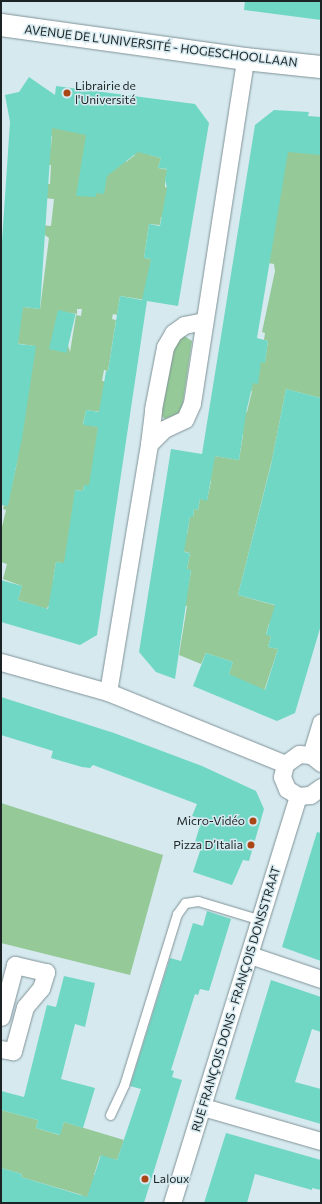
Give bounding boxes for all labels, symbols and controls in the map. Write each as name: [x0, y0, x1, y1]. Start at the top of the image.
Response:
street label: AVENUE DE L'UNIVERSITÉ - HOGESCHOOLLAAN: [24, 22, 298, 70]
place label: Librairie de l'Université: [75, 79, 136, 107]
marker: Librairie de l'Université: [62, 88, 72, 98]
place label: Micro-Vidéo: [177, 814, 245, 828]
marker: Micro-Vidéo: [248, 816, 258, 826]
place label: Pizza D’Italia: [173, 838, 243, 852]
marker: Pizza D’Italia: [246, 840, 256, 850]
street label: RUE FRANÇOIS DONS - FRANÇOIS DONSSTRAAT: [189, 865, 283, 1133]
place label: Laloux: [153, 1172, 189, 1186]
marker: Laloux: [140, 1174, 150, 1184]

